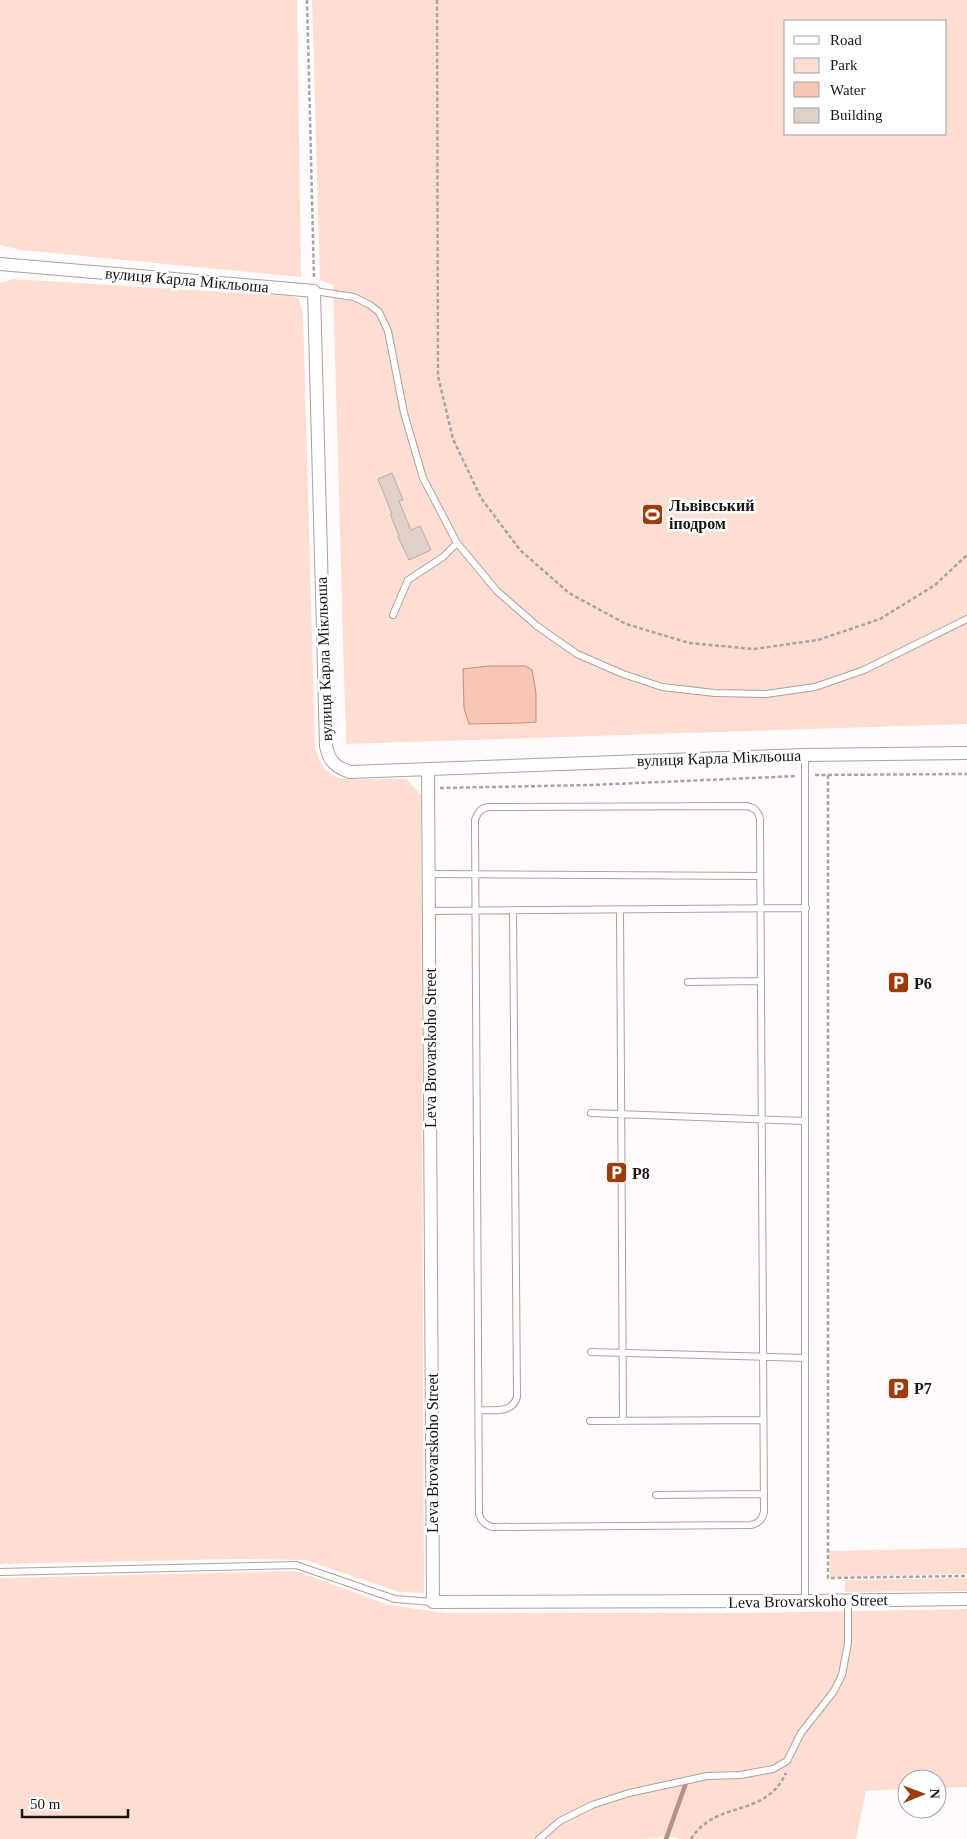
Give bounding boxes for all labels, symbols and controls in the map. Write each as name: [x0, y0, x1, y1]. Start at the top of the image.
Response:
legend: [784, 20, 947, 135]
text: Road: [830, 32, 862, 48]
text: Park: [830, 57, 858, 73]
text: Water: [830, 82, 865, 98]
text: Building: [830, 107, 883, 123]
street label: вулиця Карла Мікльоша: [104, 264, 270, 297]
place label: Львівський іподром: [669, 497, 755, 533]
sports icon: Львівський іподром: [641, 502, 665, 526]
street label: вулиця Карла Мікльоша: [313, 577, 336, 741]
street label: вулиця Карла Мікльоша: [637, 747, 801, 770]
street label: Leva Brovarskoho Street: [422, 967, 439, 1128]
parking icon: P6: [886, 971, 910, 995]
place label: P6: [914, 975, 932, 992]
parking icon: P8: [604, 1161, 628, 1185]
place label: P8: [632, 1165, 650, 1182]
street label: Leva Brovarskoho Street: [424, 1372, 441, 1533]
parking icon: P7: [886, 1376, 910, 1400]
place label: P7: [914, 1380, 932, 1397]
street label: Leva Brovarskoho Street: [728, 1591, 889, 1611]
north arrow: [897, 1769, 947, 1819]
scale bar: [22, 1786, 129, 1818]
text: N: [927, 1789, 942, 1799]
text: 50 m: [30, 1796, 61, 1812]

